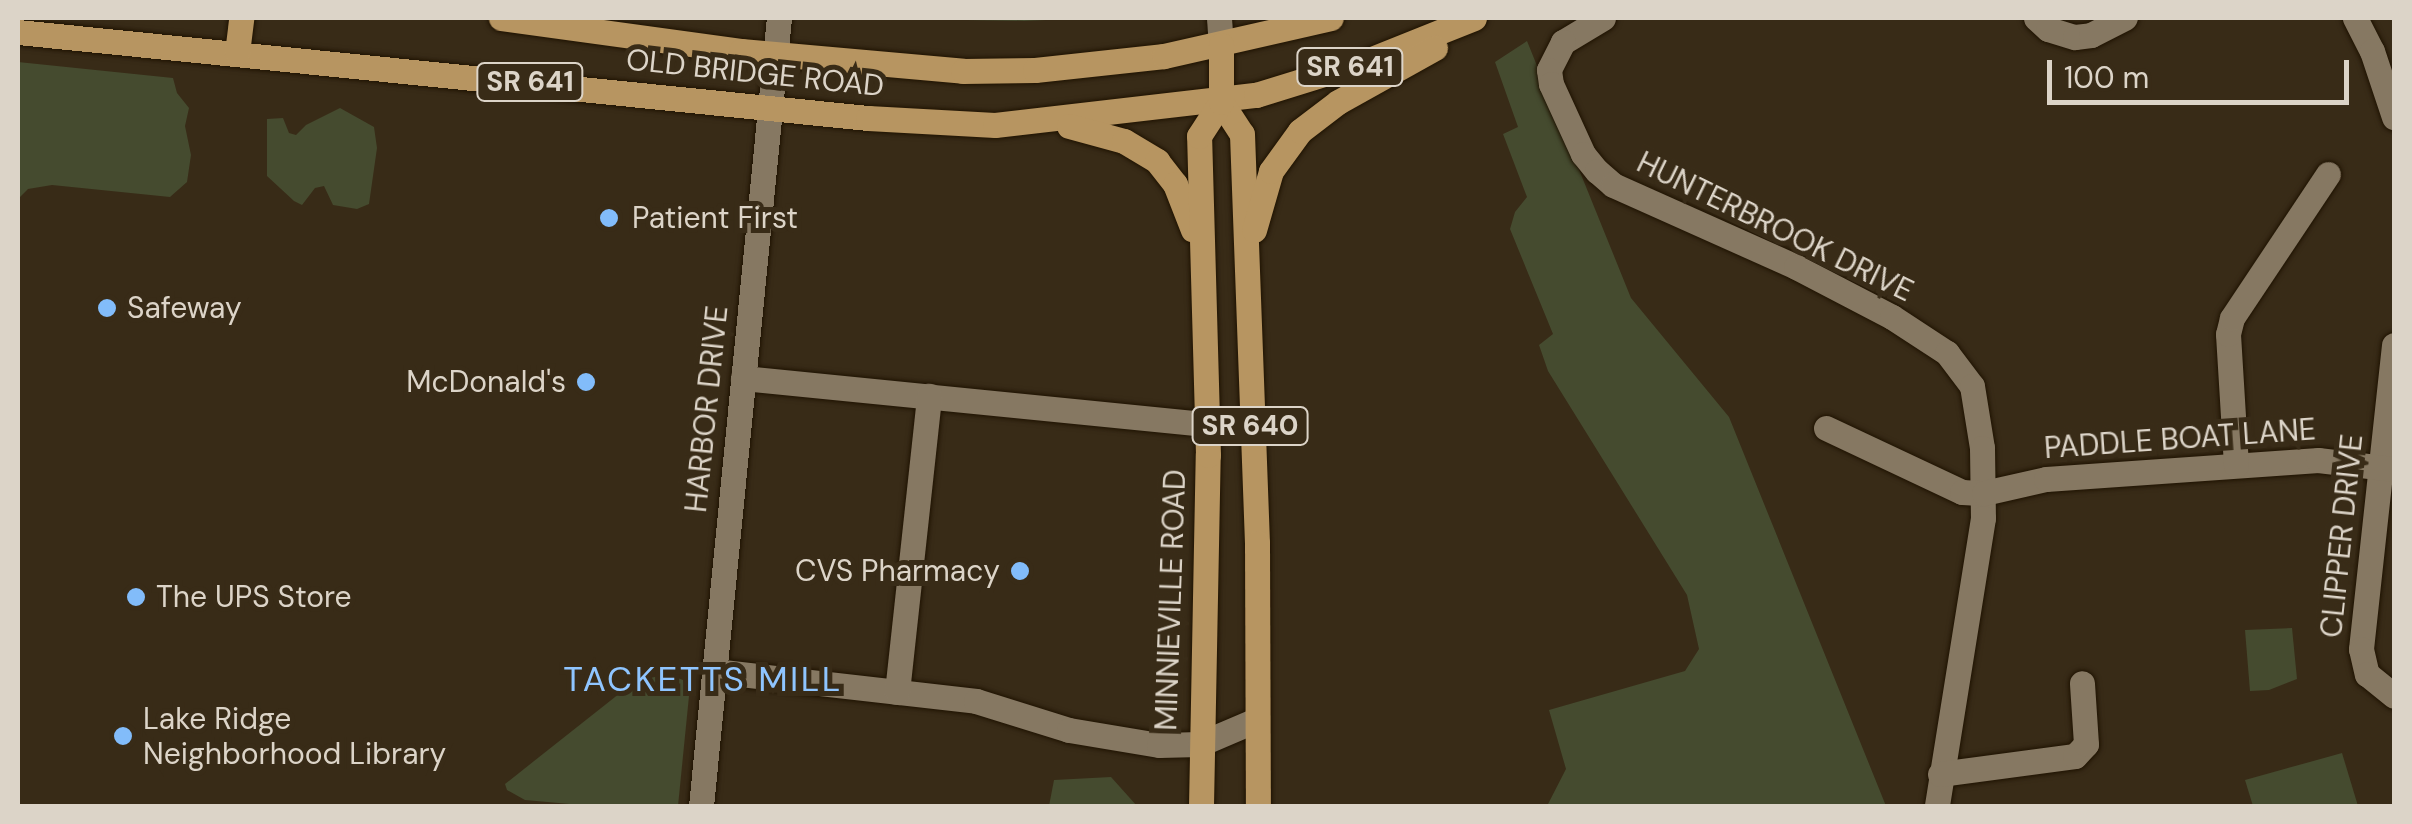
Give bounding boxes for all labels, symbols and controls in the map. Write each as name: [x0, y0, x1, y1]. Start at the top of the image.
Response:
scale bar: [2052, 40, 2354, 102]
street label: OLD BRIDGE ROAD: [624, 42, 886, 104]
road number: SR 641: [1295, 44, 1405, 90]
text: 100 m: [2064, 58, 2149, 97]
road number: SR 641: [475, 59, 585, 105]
street label: HUNTERBROOK DRIVE: [1631, 144, 1919, 310]
place label: Patient First: [632, 200, 798, 236]
marker: Patient First: [596, 205, 622, 231]
place label: Safeway: [127, 290, 242, 326]
marker: Safeway: [96, 297, 118, 319]
street label: HARBOR DRIVE: [678, 304, 736, 514]
place label: McDonald's: [406, 364, 566, 400]
marker: McDonald's: [575, 371, 597, 393]
road number: SR 640: [1190, 403, 1310, 449]
street label: PADDLE BOAT LANE: [2043, 412, 2317, 466]
street label: CLIPPER DRIVE: [2313, 432, 2371, 640]
street label: MINNIEVILLE ROAD: [1148, 469, 1194, 731]
place label: CVS Pharmacy: [795, 553, 1000, 589]
marker: CVS Pharmacy: [1009, 560, 1031, 582]
place label: The UPS Store: [156, 579, 352, 615]
marker: The UPS Store: [125, 586, 147, 608]
district label: TACKETTS MILL: [563, 658, 843, 700]
place label: Lake Ridge Neighborhood Library: [143, 701, 446, 772]
marker: Lake Ridge Neighborhood Library: [112, 725, 134, 747]

